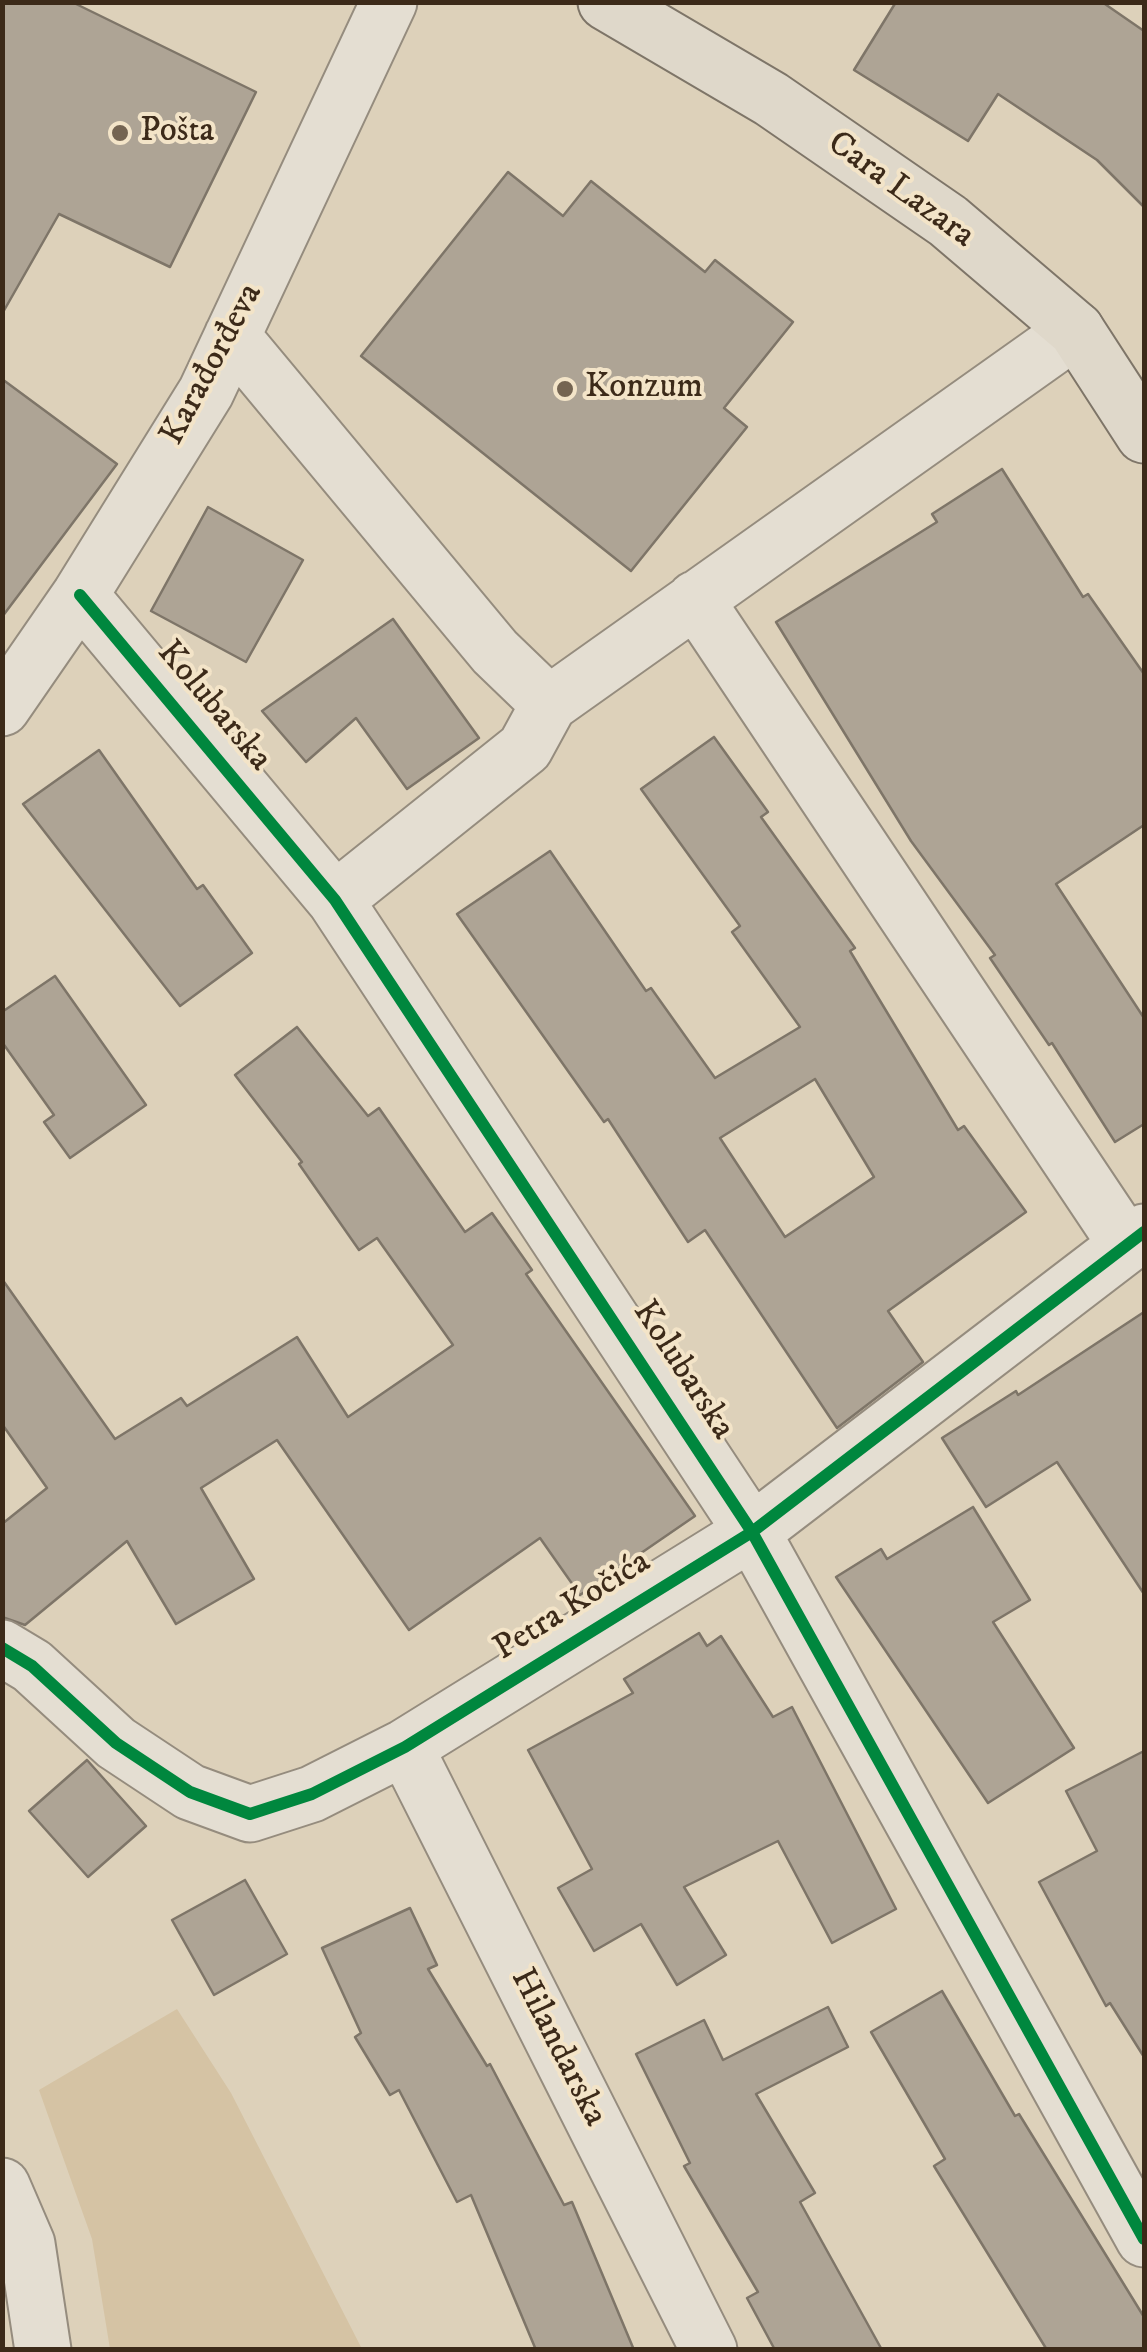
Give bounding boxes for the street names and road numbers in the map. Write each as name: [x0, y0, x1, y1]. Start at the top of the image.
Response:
street label: Cara Lazara: [818, 124, 982, 258]
street label: Karađorđeva: [153, 277, 273, 453]
street label: Kolubarska: [147, 634, 279, 780]
street label: Kolubarska: [622, 1294, 742, 1448]
street label: Petra Kočića: [487, 1542, 659, 1672]
street label: Hilandarska: [499, 1962, 615, 2134]

